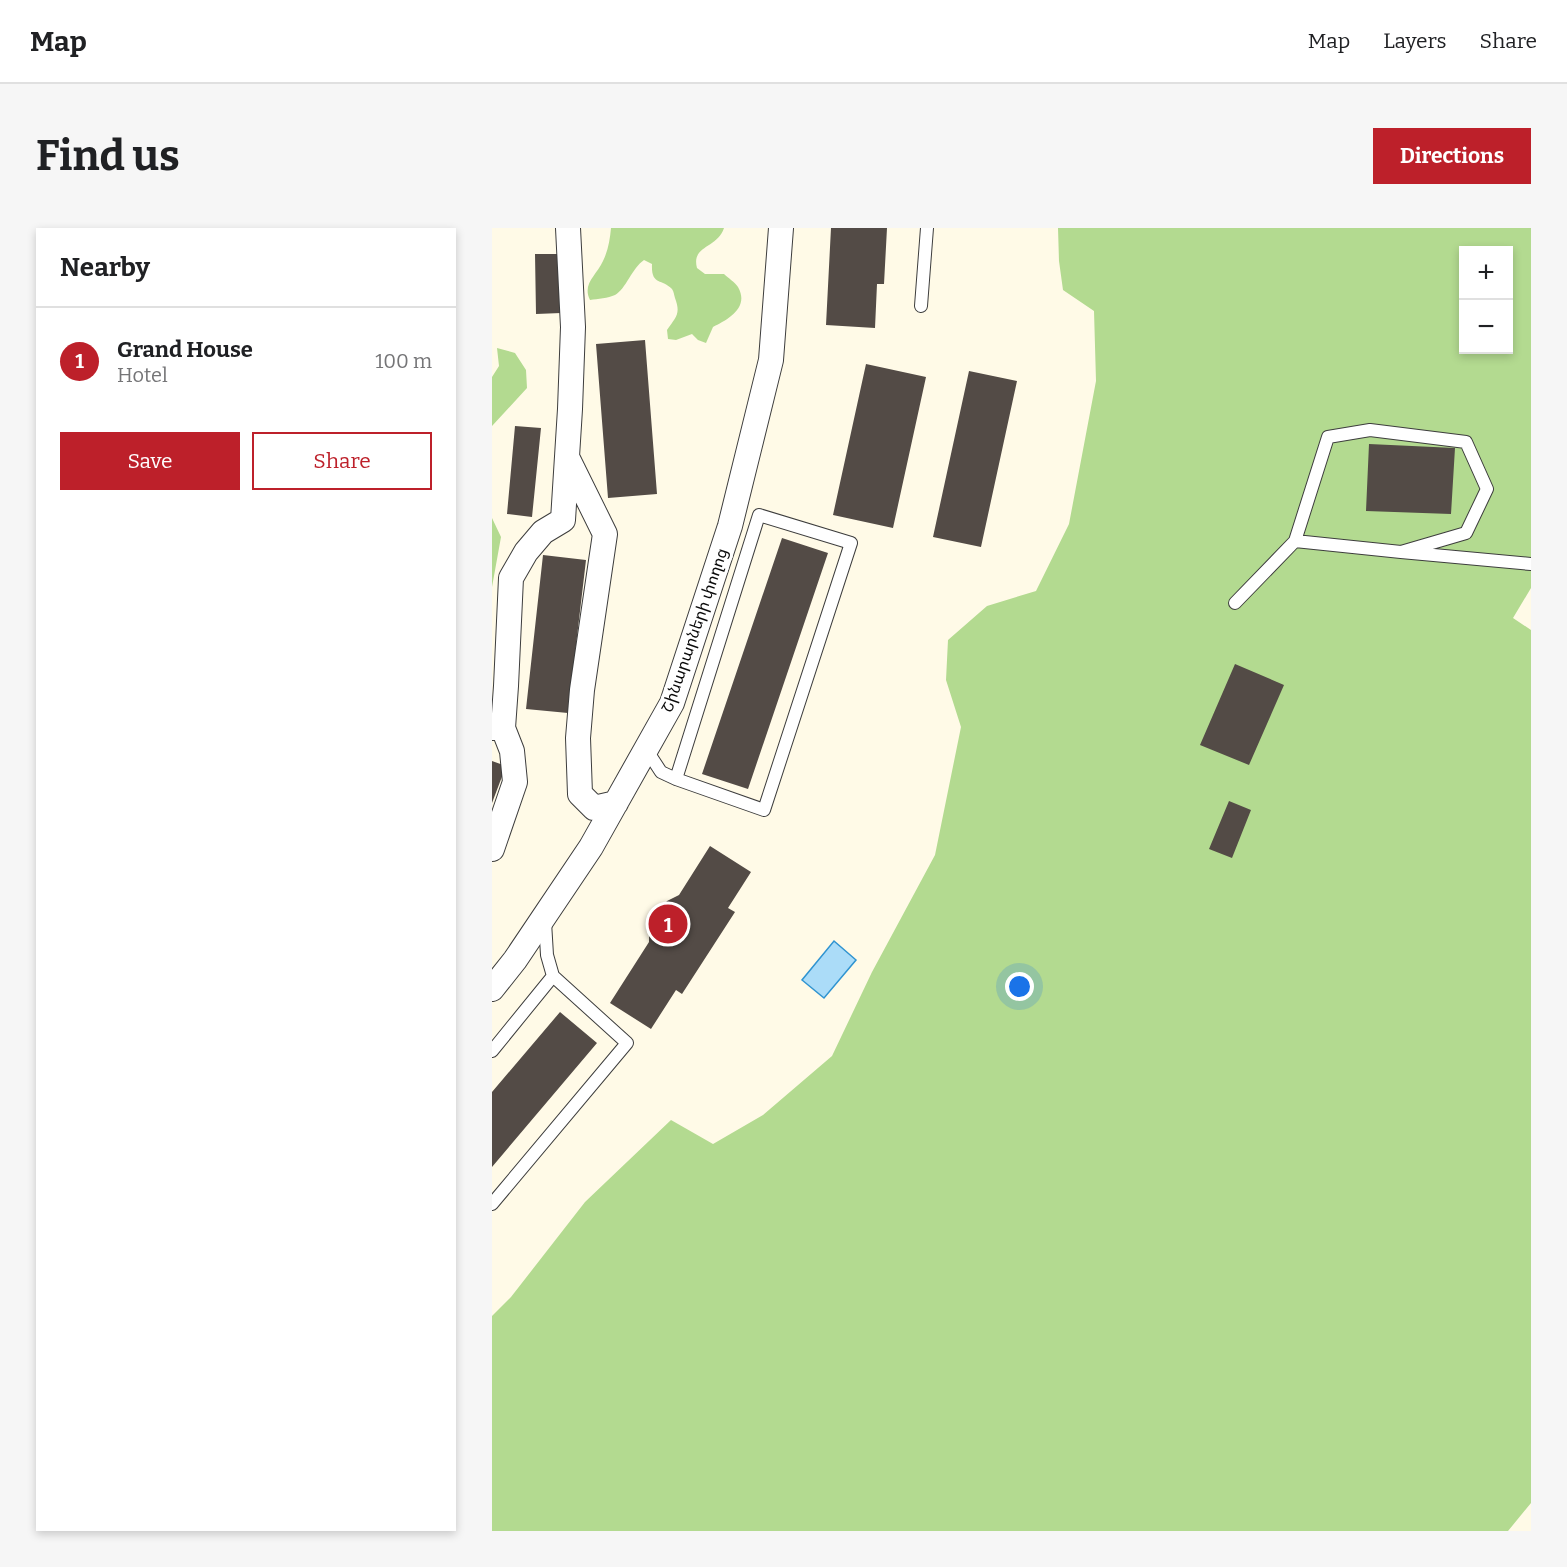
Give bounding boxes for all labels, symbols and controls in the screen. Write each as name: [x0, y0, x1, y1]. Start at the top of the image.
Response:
text: Map: [30, 25, 87, 58]
text: Map: [1308, 28, 1350, 54]
text: Layers: [1383, 28, 1447, 54]
text: Share: [1480, 28, 1537, 54]
button: Directions: [1373, 128, 1531, 184]
text: Find us: [36, 131, 180, 181]
map controls: [1459, 246, 1513, 354]
button: +: [1459, 246, 1513, 300]
text: Nearby: [60, 252, 150, 283]
button: −: [1459, 300, 1513, 354]
text: Grand House: [117, 336, 253, 363]
text: 1: [75, 349, 84, 373]
text: 100 m: [375, 349, 432, 373]
text: Hotel: [117, 363, 168, 387]
button: Save: [60, 432, 240, 490]
button: Share: [252, 432, 432, 490]
street label: Շինարարների փողոց: [657, 546, 732, 715]
pin: 1: [648, 902, 687, 946]
your location: [1005, 972, 1034, 1001]

